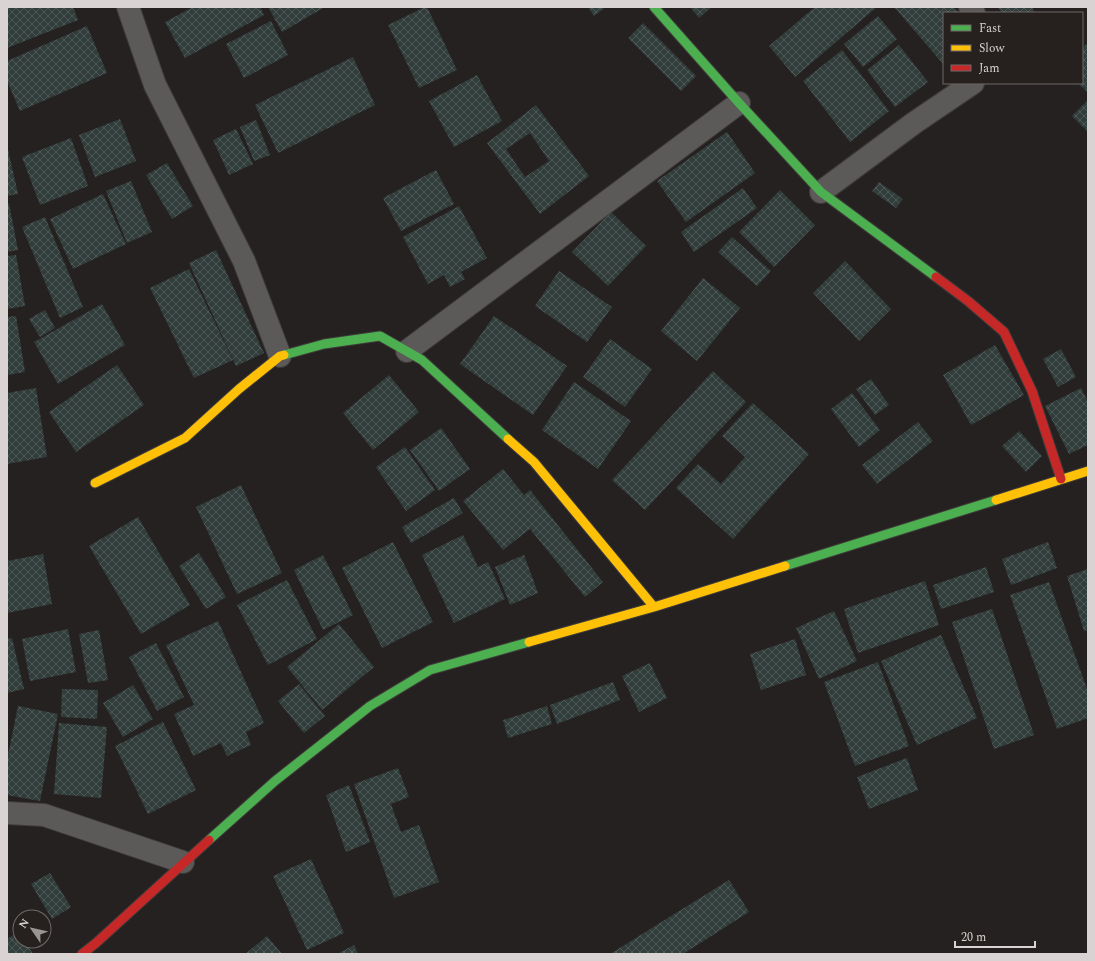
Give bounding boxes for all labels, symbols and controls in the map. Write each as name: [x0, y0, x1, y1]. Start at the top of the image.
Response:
legend: [943, 12, 1083, 84]
text: Fast: [979, 19, 1001, 38]
text: Slow: [979, 39, 1005, 58]
text: Jam: [979, 59, 1000, 78]
north arrow: [12, 909, 52, 949]
text: N: [15, 915, 34, 932]
scale bar: [955, 923, 1035, 949]
text: 20 m: [961, 928, 986, 947]

